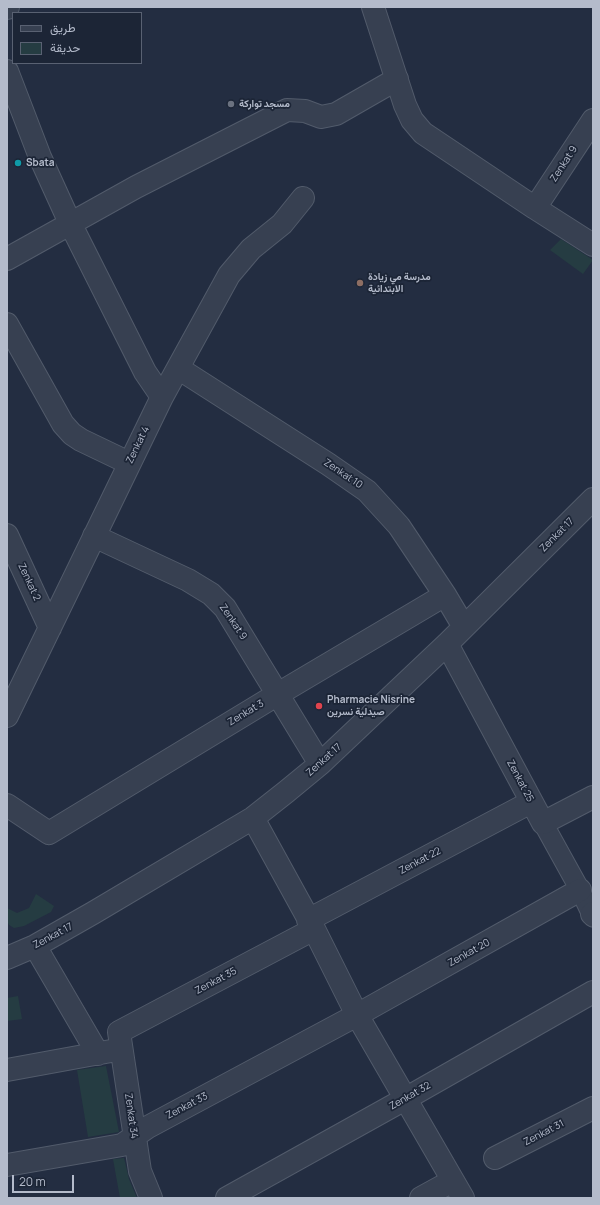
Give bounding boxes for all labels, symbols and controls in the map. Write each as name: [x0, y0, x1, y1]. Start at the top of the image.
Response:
legend: [12, 12, 142, 64]
text: طريق: [50, 19, 75, 36]
text: حديقة: [50, 39, 80, 56]
place label: مسجد تواركة: [239, 98, 290, 110]
marker: مسجد تواركة: [226, 99, 236, 109]
street label: Zenkat 9: [548, 144, 580, 184]
place label: Sbata: [26, 157, 55, 169]
marker: Sbata: [13, 158, 23, 168]
place label: مدرسة مي زيادة الابتدائية: [368, 271, 431, 294]
marker: مدرسة مي زيادة الابتدائية: [355, 278, 365, 288]
street label: Zenkat 4: [124, 424, 152, 466]
street label: Zenkat 10: [321, 457, 365, 491]
street label: Zenkat 17: [537, 515, 577, 555]
street label: Zenkat 2: [15, 561, 43, 603]
street label: Zenkat 9: [217, 602, 249, 642]
place label: Pharmacie Nisrine صيدلية نسرين: [327, 694, 415, 718]
street label: Zenkat 3: [226, 698, 266, 728]
marker: Pharmacie Nisrine صيدلية نسرين: [314, 701, 324, 711]
street label: Zenkat 17: [304, 741, 344, 779]
street label: Zenkat 25: [504, 758, 536, 804]
street label: Zenkat 22: [397, 845, 443, 877]
street label: Zenkat 17: [31, 921, 75, 951]
street label: Zenkat 20: [446, 937, 492, 969]
street label: Zenkat 35: [193, 965, 239, 997]
street label: Zenkat 32: [387, 1079, 433, 1113]
street label: Zenkat 33: [164, 1090, 210, 1122]
street label: Zenkat 34: [122, 1093, 140, 1139]
street label: Zenkat 31: [522, 1118, 566, 1148]
scale bar: [14, 1167, 76, 1193]
text: 20 m: [19, 1173, 46, 1190]

